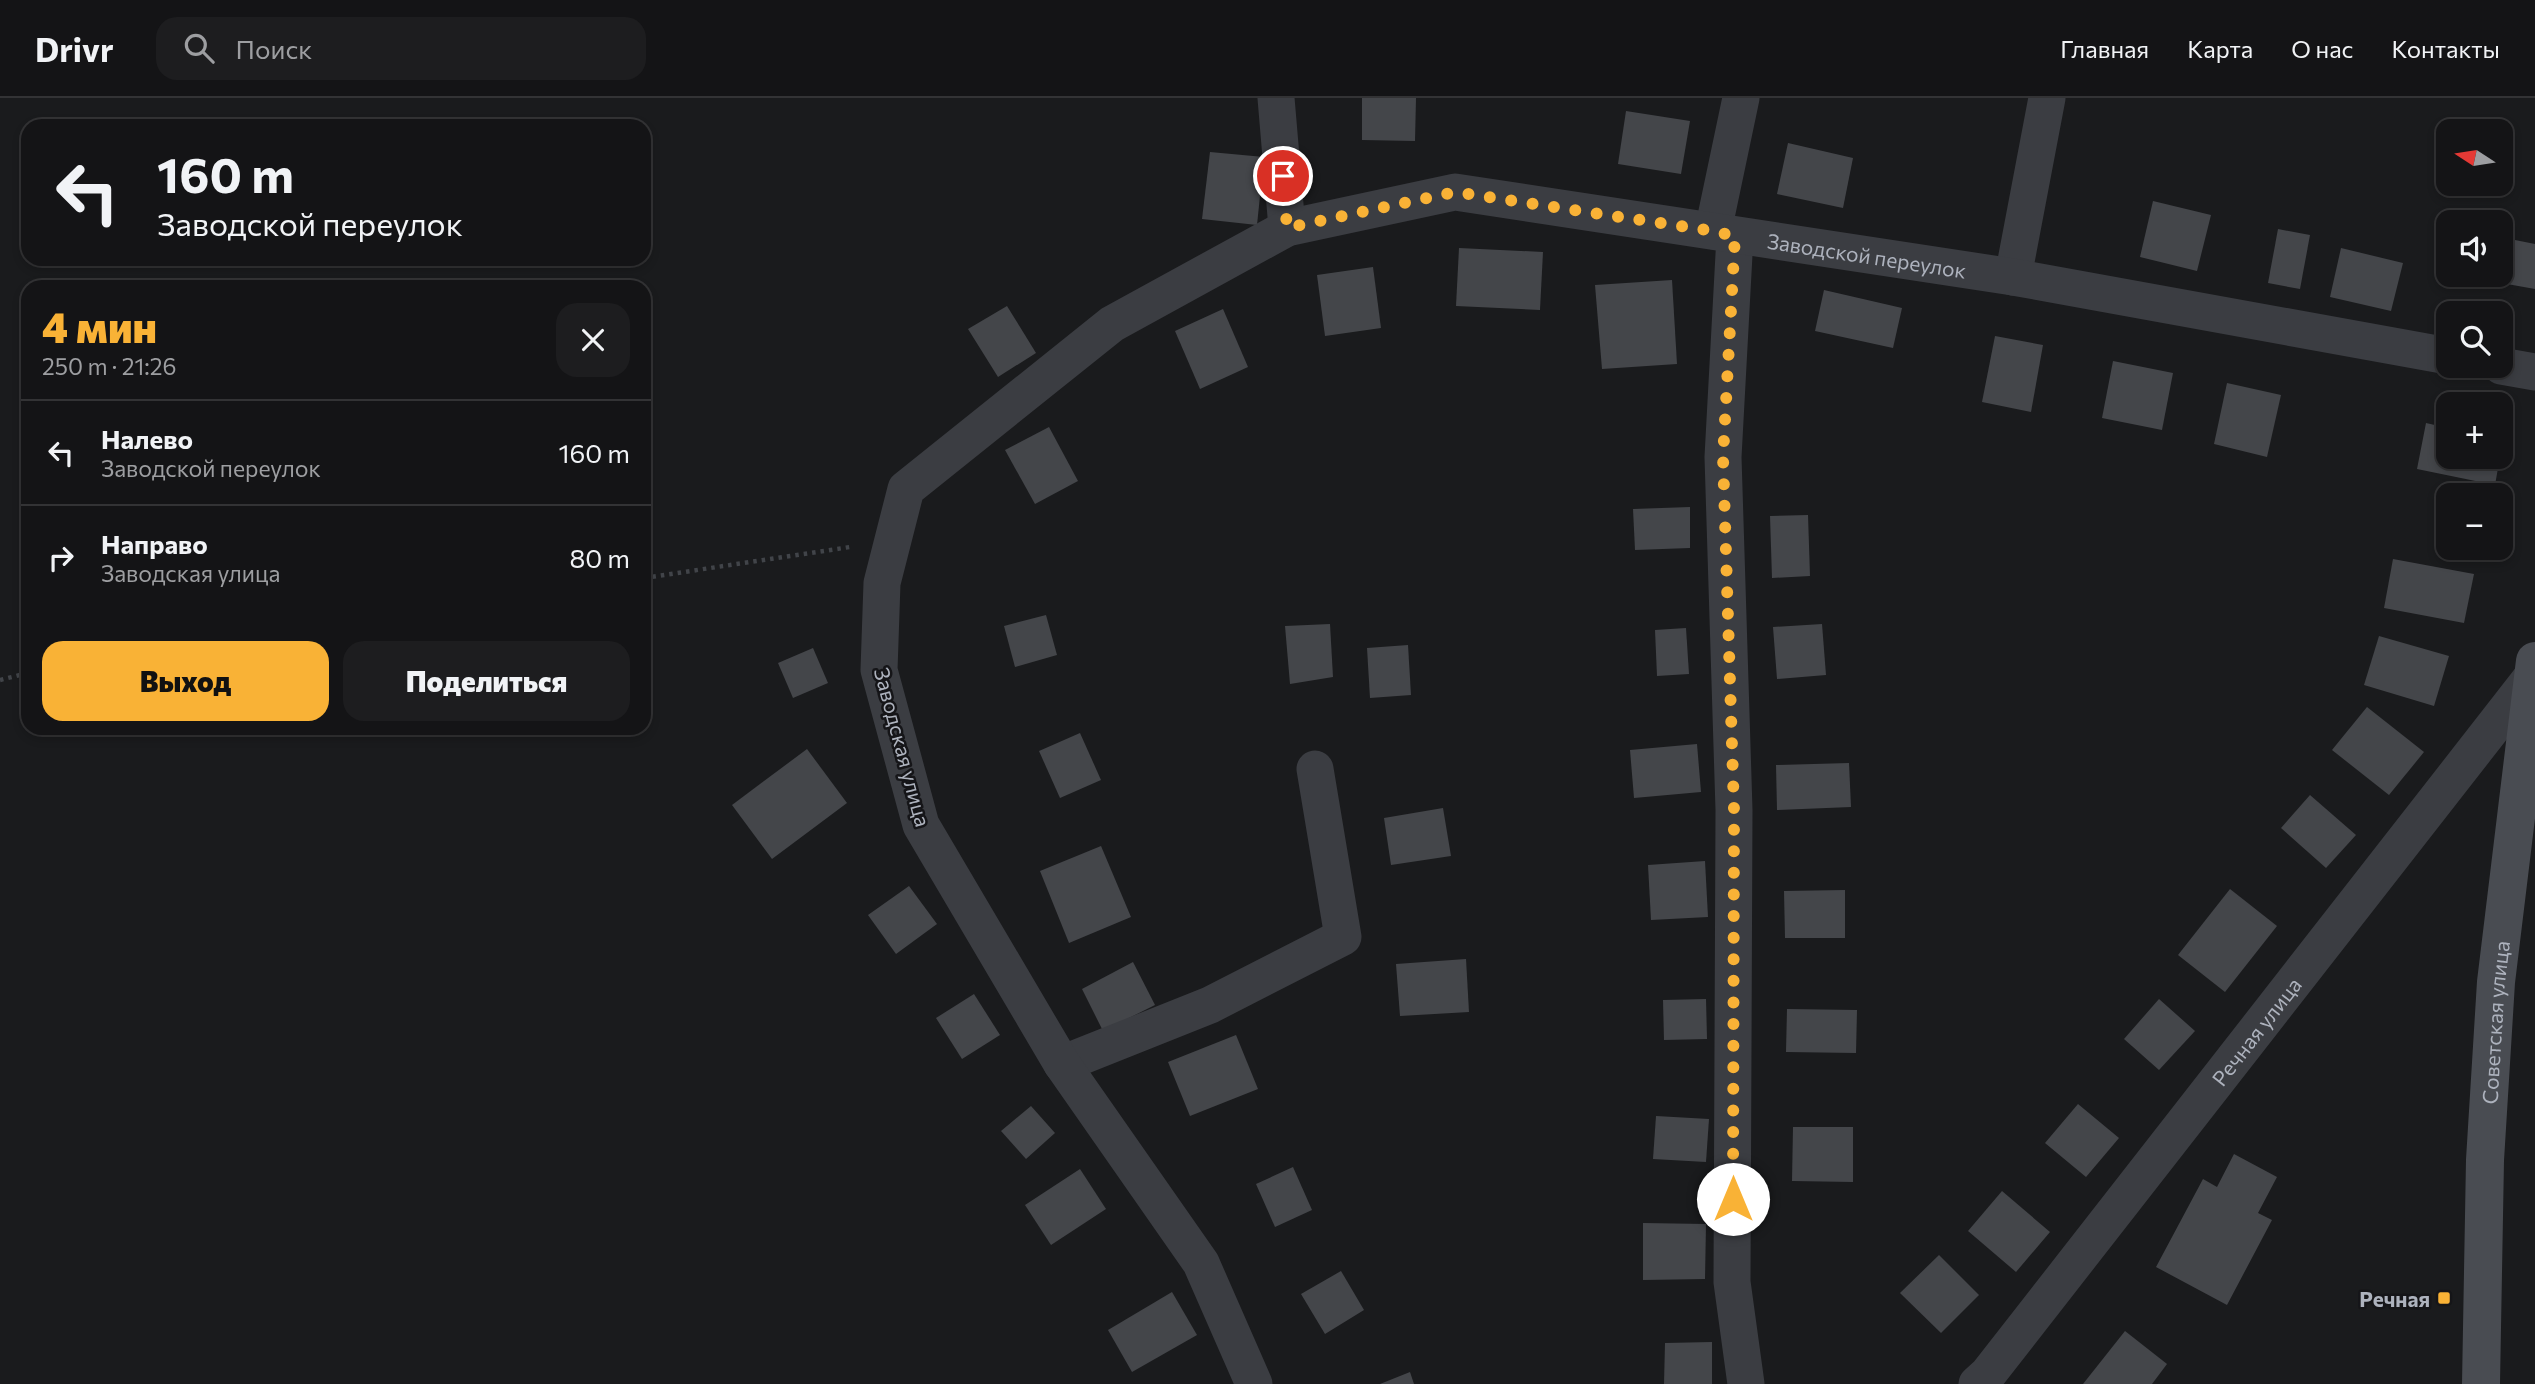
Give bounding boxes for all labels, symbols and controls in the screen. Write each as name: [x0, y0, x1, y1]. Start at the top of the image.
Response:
search box: [156, 17, 646, 80]
text: Drivr: [35, 28, 114, 69]
icon: search: [180, 29, 218, 67]
text: Поиск: [236, 33, 312, 64]
text: Главная: [2060, 34, 2149, 63]
text: Карта: [2187, 34, 2253, 63]
text: О нас: [2291, 34, 2353, 63]
text: Контакты: [2391, 34, 2500, 63]
north arrow: [2436, 119, 2513, 196]
map controls: [2436, 119, 2513, 560]
text: 160 m: [157, 143, 294, 203]
pin: [1253, 146, 1313, 206]
icon: left: [42, 147, 133, 238]
icon: arrive: [1264, 157, 1302, 195]
text: Заводской переулок: [157, 203, 463, 243]
button: sound: [2436, 210, 2513, 287]
street label: Заводской переулок: [1766, 227, 1968, 282]
text: 4 мин: [42, 300, 157, 352]
button: search: [2436, 301, 2513, 378]
button: close: [556, 303, 630, 377]
text: 250 m · 21:26: [42, 352, 176, 380]
button: +: [2436, 392, 2513, 469]
text: Налево: [101, 423, 193, 454]
icon: left: [42, 434, 80, 472]
text: 160 m: [558, 437, 630, 468]
text: Заводской переулок: [101, 454, 321, 482]
button: −: [2436, 483, 2513, 560]
text: Направо: [101, 528, 208, 559]
icon: right: [42, 539, 80, 577]
text: 80 m: [570, 542, 630, 573]
text: Заводская улица: [101, 559, 280, 587]
button: Выход: [42, 641, 329, 721]
button: Поделиться: [343, 641, 630, 721]
street label: Заводская улица: [870, 665, 936, 829]
street label: Советская улица: [2476, 939, 2513, 1105]
street label: Речная улица: [2206, 972, 2306, 1090]
position arrow: [1696, 1162, 1770, 1236]
place label: Речная: [2359, 1286, 2430, 1311]
marker: Речная: [2436, 1290, 2452, 1306]

